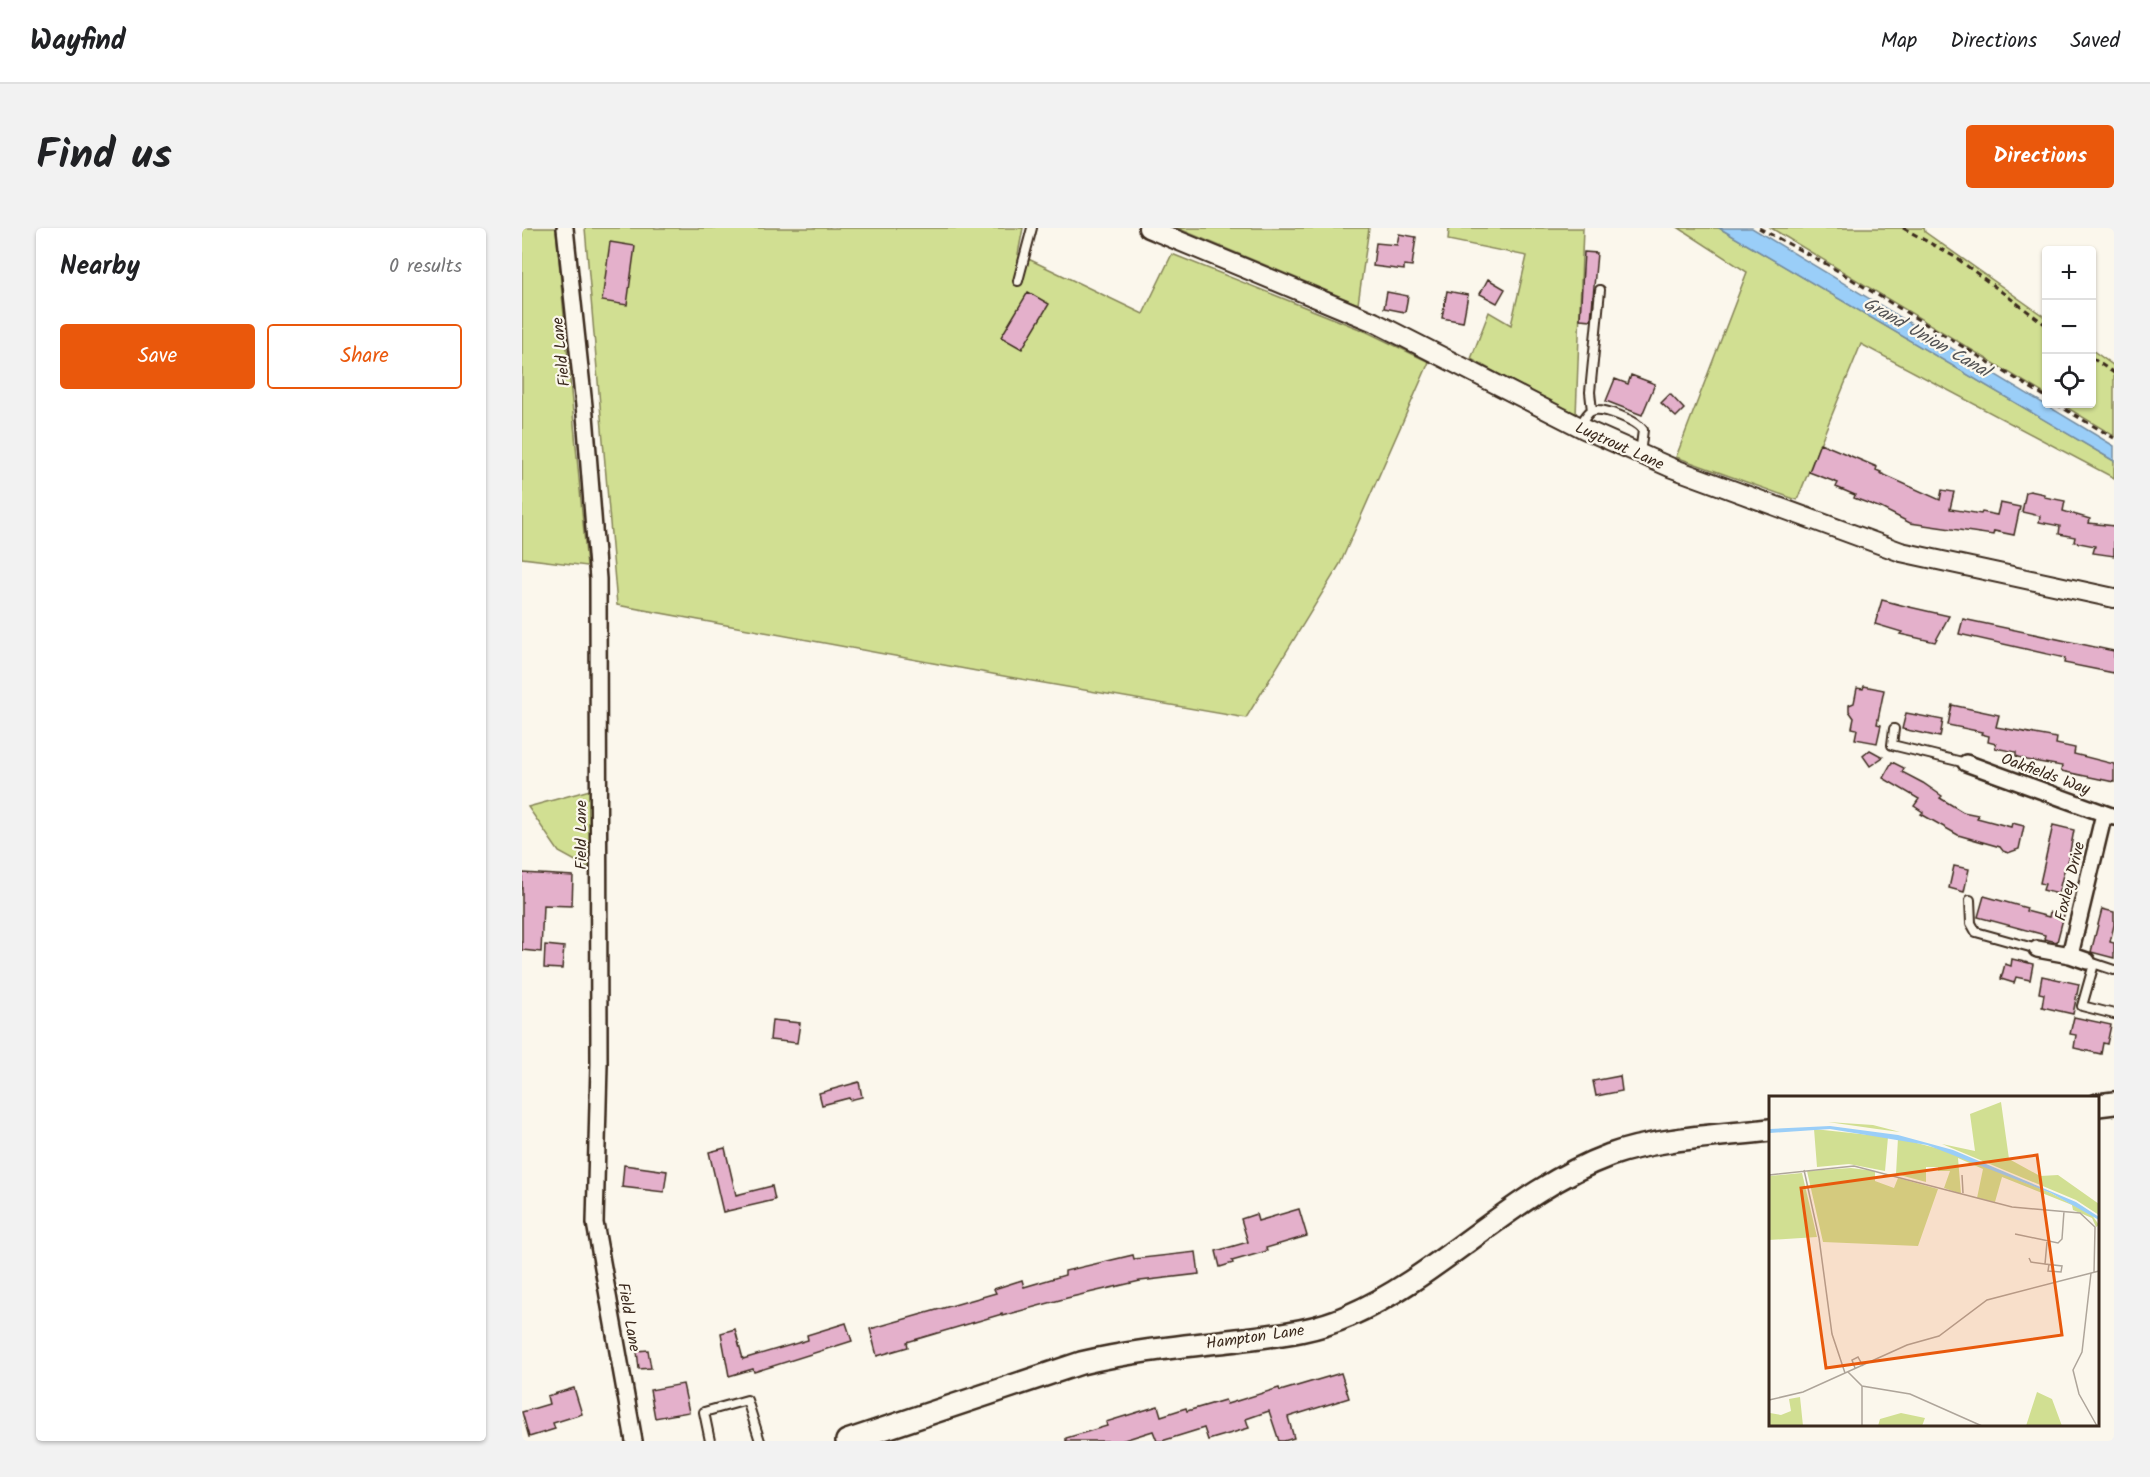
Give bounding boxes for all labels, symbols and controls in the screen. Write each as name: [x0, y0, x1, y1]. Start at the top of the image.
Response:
text: Wayfind: [30, 19, 126, 64]
text: Map: [1881, 25, 1917, 58]
text: Directions: [1950, 25, 2037, 58]
text: Saved: [2070, 25, 2120, 58]
text: Find us: [36, 123, 172, 190]
button: Directions: [1966, 125, 2114, 188]
text: Nearby: [60, 246, 140, 288]
map controls: [2042, 246, 2096, 408]
button: +: [2042, 246, 2096, 300]
text: 0 results: [389, 251, 462, 283]
water label: Grand Union Canal: [1857, 290, 1998, 388]
button: −: [2042, 300, 2096, 354]
street label: Field Lane: [545, 316, 578, 388]
button: Save: [60, 324, 255, 389]
button: Share: [267, 324, 462, 389]
button: locate: [2042, 354, 2096, 408]
street label: Lugtrout Lane: [1571, 416, 1668, 477]
street label: Oakfields Way: [1997, 747, 2094, 802]
street label: Field Lane: [569, 800, 594, 870]
street label: Foxley Drive: [2049, 839, 2092, 924]
inset map: [1769, 1096, 2099, 1426]
street label: Field Lane: [610, 1281, 647, 1354]
street label: Hampton Lane: [1204, 1318, 1306, 1357]

